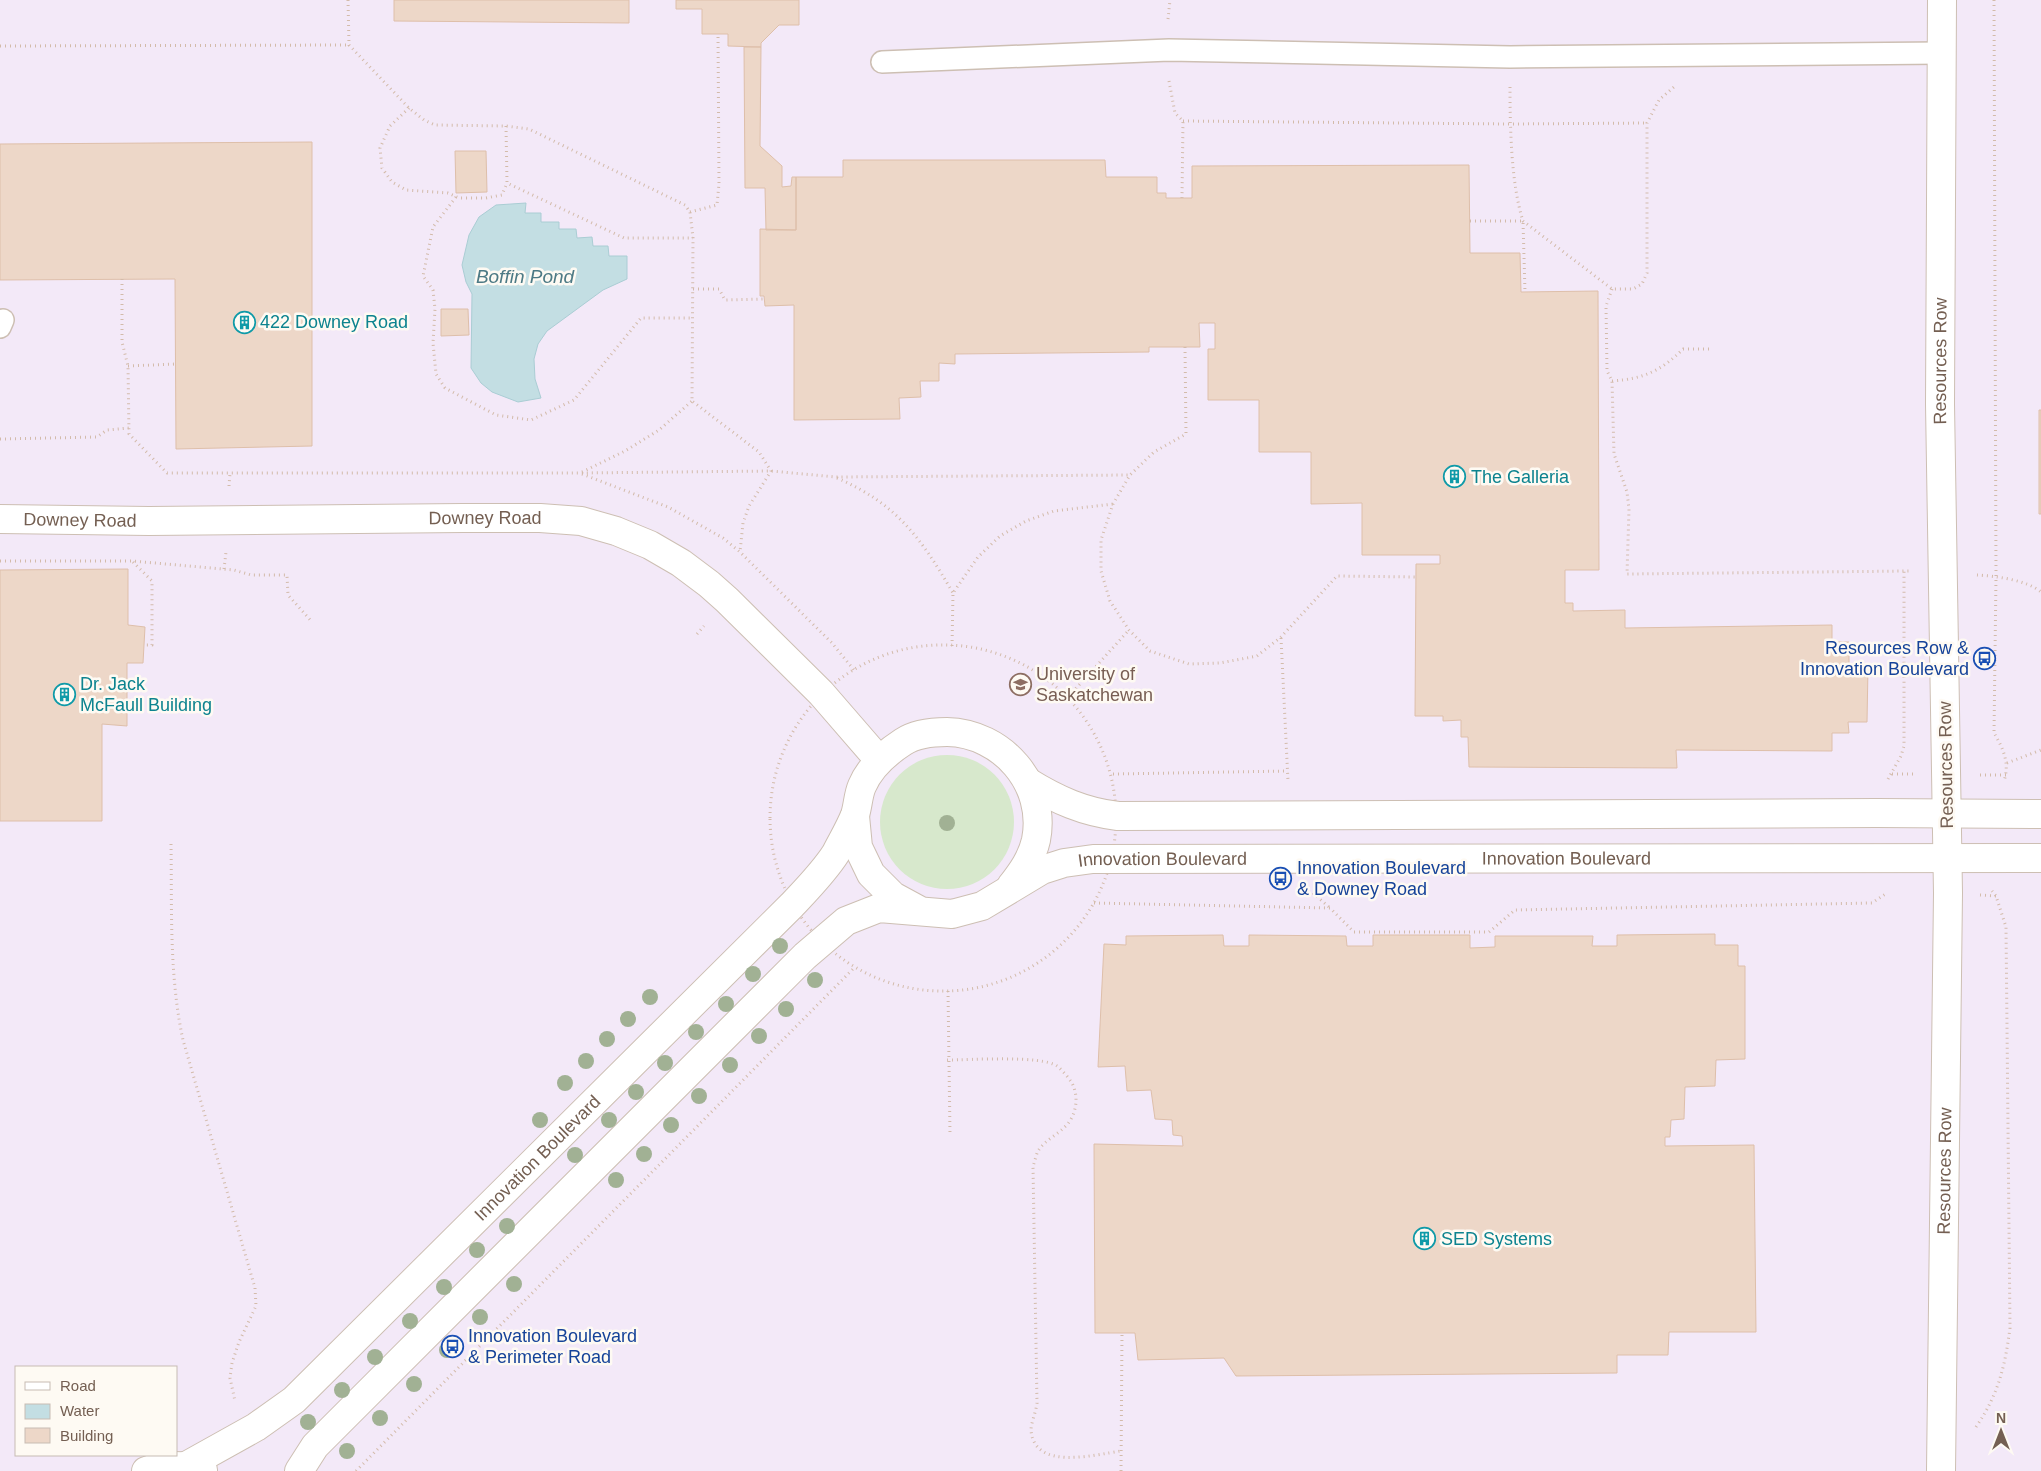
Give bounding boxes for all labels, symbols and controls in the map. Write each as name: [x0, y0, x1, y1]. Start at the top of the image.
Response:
water label: Boffin Pond: [476, 266, 576, 287]
street label: Resources Row: [1930, 297, 1951, 425]
building icon: 422 Downey Road: [232, 310, 256, 334]
place label: 422 Downey Road: [260, 312, 408, 332]
building icon: The Galleria: [1443, 465, 1467, 489]
place label: The Galleria: [1471, 467, 1570, 487]
street label: Downey Road: [428, 508, 542, 528]
street label: Downey Road: [23, 509, 137, 531]
place label: Resources Row & Innovation Boulevard: [1800, 638, 1969, 679]
bus stop icon: Resources Row & Innovation Boulevard: [1973, 646, 1997, 670]
place label: University of Saskatchewan: [1036, 664, 1153, 705]
school or university icon: University of Saskatchewan: [1008, 672, 1032, 696]
place label: Dr. Jack McFaull Building: [80, 674, 212, 715]
building icon: Dr. Jack McFaull Building: [52, 682, 76, 706]
street label: Resources Row: [1935, 700, 1957, 829]
street label: Innovation Boulevard: [1482, 848, 1651, 869]
street label: Innovation Boulevard: [1077, 849, 1247, 871]
place label: Innovation Boulevard & Downey Road: [1297, 858, 1466, 899]
bus stop icon: Innovation Boulevard & Downey Road: [1269, 866, 1293, 890]
street label: Innovation Boulevard: [470, 1091, 605, 1225]
street label: Resources Row: [1934, 1106, 1955, 1235]
building icon: SED Systems: [1413, 1227, 1437, 1251]
place label: SED Systems: [1441, 1229, 1552, 1249]
place label: Innovation Boulevard & Perimeter Road: [468, 1326, 637, 1367]
bus stop icon: Innovation Boulevard & Perimeter Road: [440, 1334, 464, 1358]
legend: [15, 1366, 178, 1456]
text: Road: [60, 1377, 96, 1394]
text: Water: [60, 1402, 99, 1419]
north arrow: [1976, 1406, 2026, 1456]
text: N: [1996, 1410, 2006, 1426]
text: Building: [60, 1427, 113, 1444]

